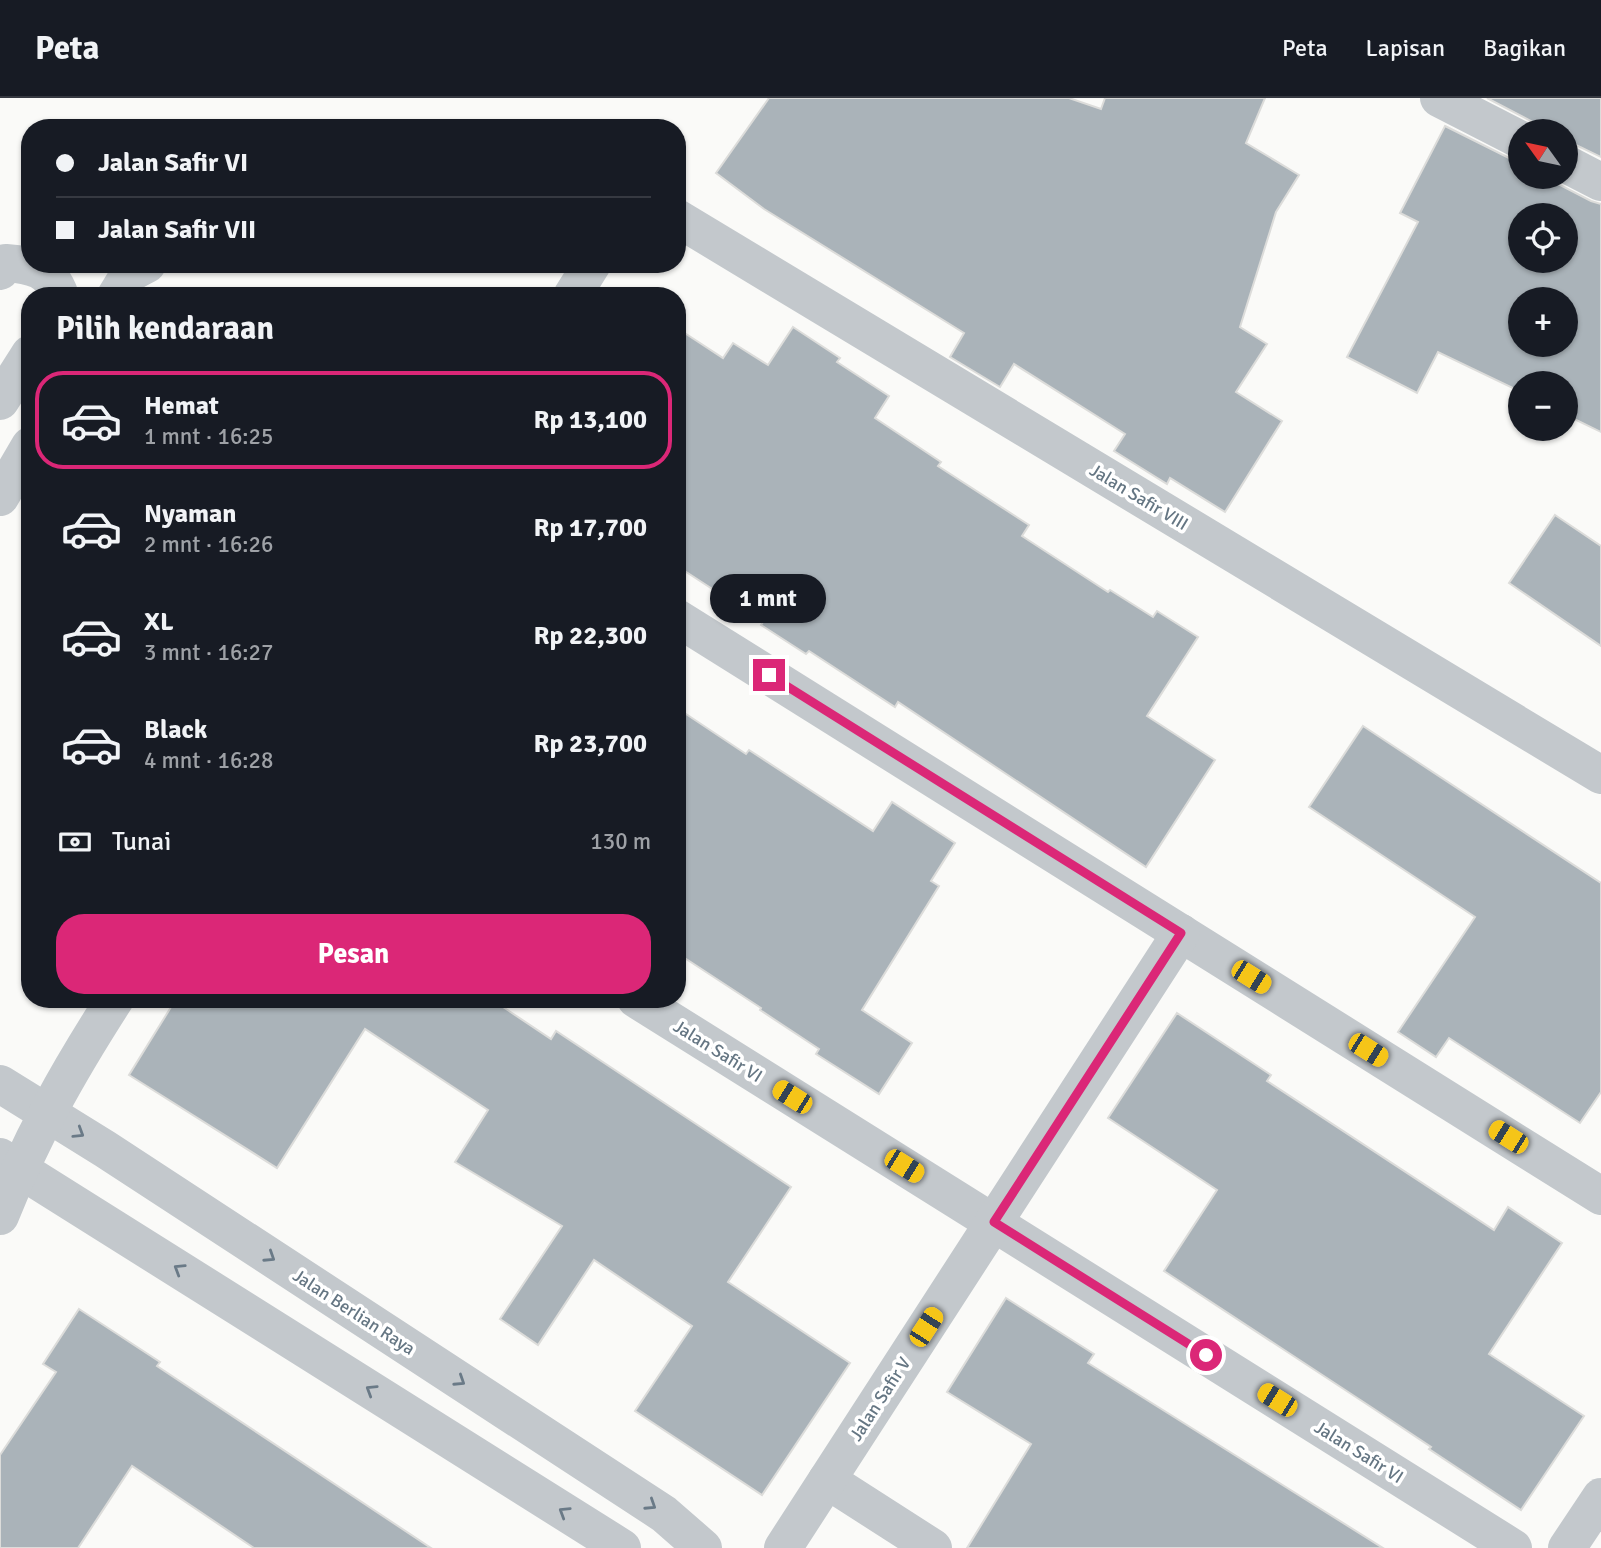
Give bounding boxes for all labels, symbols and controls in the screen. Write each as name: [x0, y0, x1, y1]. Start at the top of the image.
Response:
text: Peta: [35, 28, 99, 69]
text: Peta: [1282, 33, 1328, 63]
text: Lapisan: [1366, 33, 1445, 63]
text: Bagikan: [1483, 33, 1566, 63]
north arrow: [1508, 119, 1578, 189]
map controls: [1508, 119, 1578, 441]
text: Jalan Safir VI: [98, 147, 248, 179]
button: locate: [1508, 203, 1578, 273]
text: Jalan Safir VII: [98, 214, 256, 246]
button: +: [1508, 287, 1578, 357]
text: Pilih kendaraan: [56, 309, 274, 348]
button: −: [1508, 371, 1578, 441]
icon: car: [60, 389, 123, 452]
text: Hemat: [144, 390, 219, 422]
text: Rp 13,100: [533, 404, 647, 436]
text: 1 mnt · 16:25: [144, 422, 273, 451]
street label: Jalan Safir VIII: [1086, 459, 1192, 535]
icon: car: [60, 497, 123, 560]
text: Nyaman: [144, 498, 237, 530]
text: Rp 17,700: [533, 512, 647, 544]
text: 2 mnt · 16:26: [144, 530, 273, 559]
callout: 1 mnt: [711, 574, 827, 622]
text: 1 mnt: [739, 584, 797, 613]
icon: car: [60, 605, 123, 668]
text: XL: [144, 606, 174, 638]
text: Rp 22,300: [533, 620, 647, 652]
text: 3 mnt · 16:27: [144, 638, 273, 667]
route end: [753, 659, 785, 691]
icon: car: [60, 713, 123, 776]
text: Black: [144, 714, 207, 746]
text: Rp 23,700: [533, 728, 647, 760]
text: 4 mnt · 16:28: [144, 746, 273, 775]
icon: cash: [56, 823, 94, 861]
text: Tunai: [112, 826, 171, 858]
text: 130 m: [590, 827, 651, 856]
button: Pesan: [56, 914, 651, 994]
car: [1228, 957, 1275, 997]
street label: Jalan Safir VI: [669, 1015, 767, 1087]
car: [1345, 1030, 1392, 1070]
car: [769, 1077, 816, 1117]
car: [1485, 1117, 1532, 1157]
one-way arrow: [71, 1124, 84, 1137]
car: [881, 1146, 928, 1186]
one-way arrow: [262, 1248, 275, 1261]
street label: Jalan Berlian Raya: [289, 1264, 419, 1360]
one-way arrow: [174, 1265, 187, 1278]
car: [906, 1304, 947, 1350]
route start: [1190, 1339, 1222, 1371]
street label: Jalan Safir V: [845, 1352, 916, 1445]
one-way arrow: [452, 1372, 465, 1385]
car: [1254, 1380, 1301, 1420]
one-way arrow: [366, 1386, 379, 1399]
street label: Jalan Safir VI: [1310, 1416, 1408, 1488]
one-way arrow: [643, 1497, 656, 1509]
one-way arrow: [559, 1507, 572, 1520]

